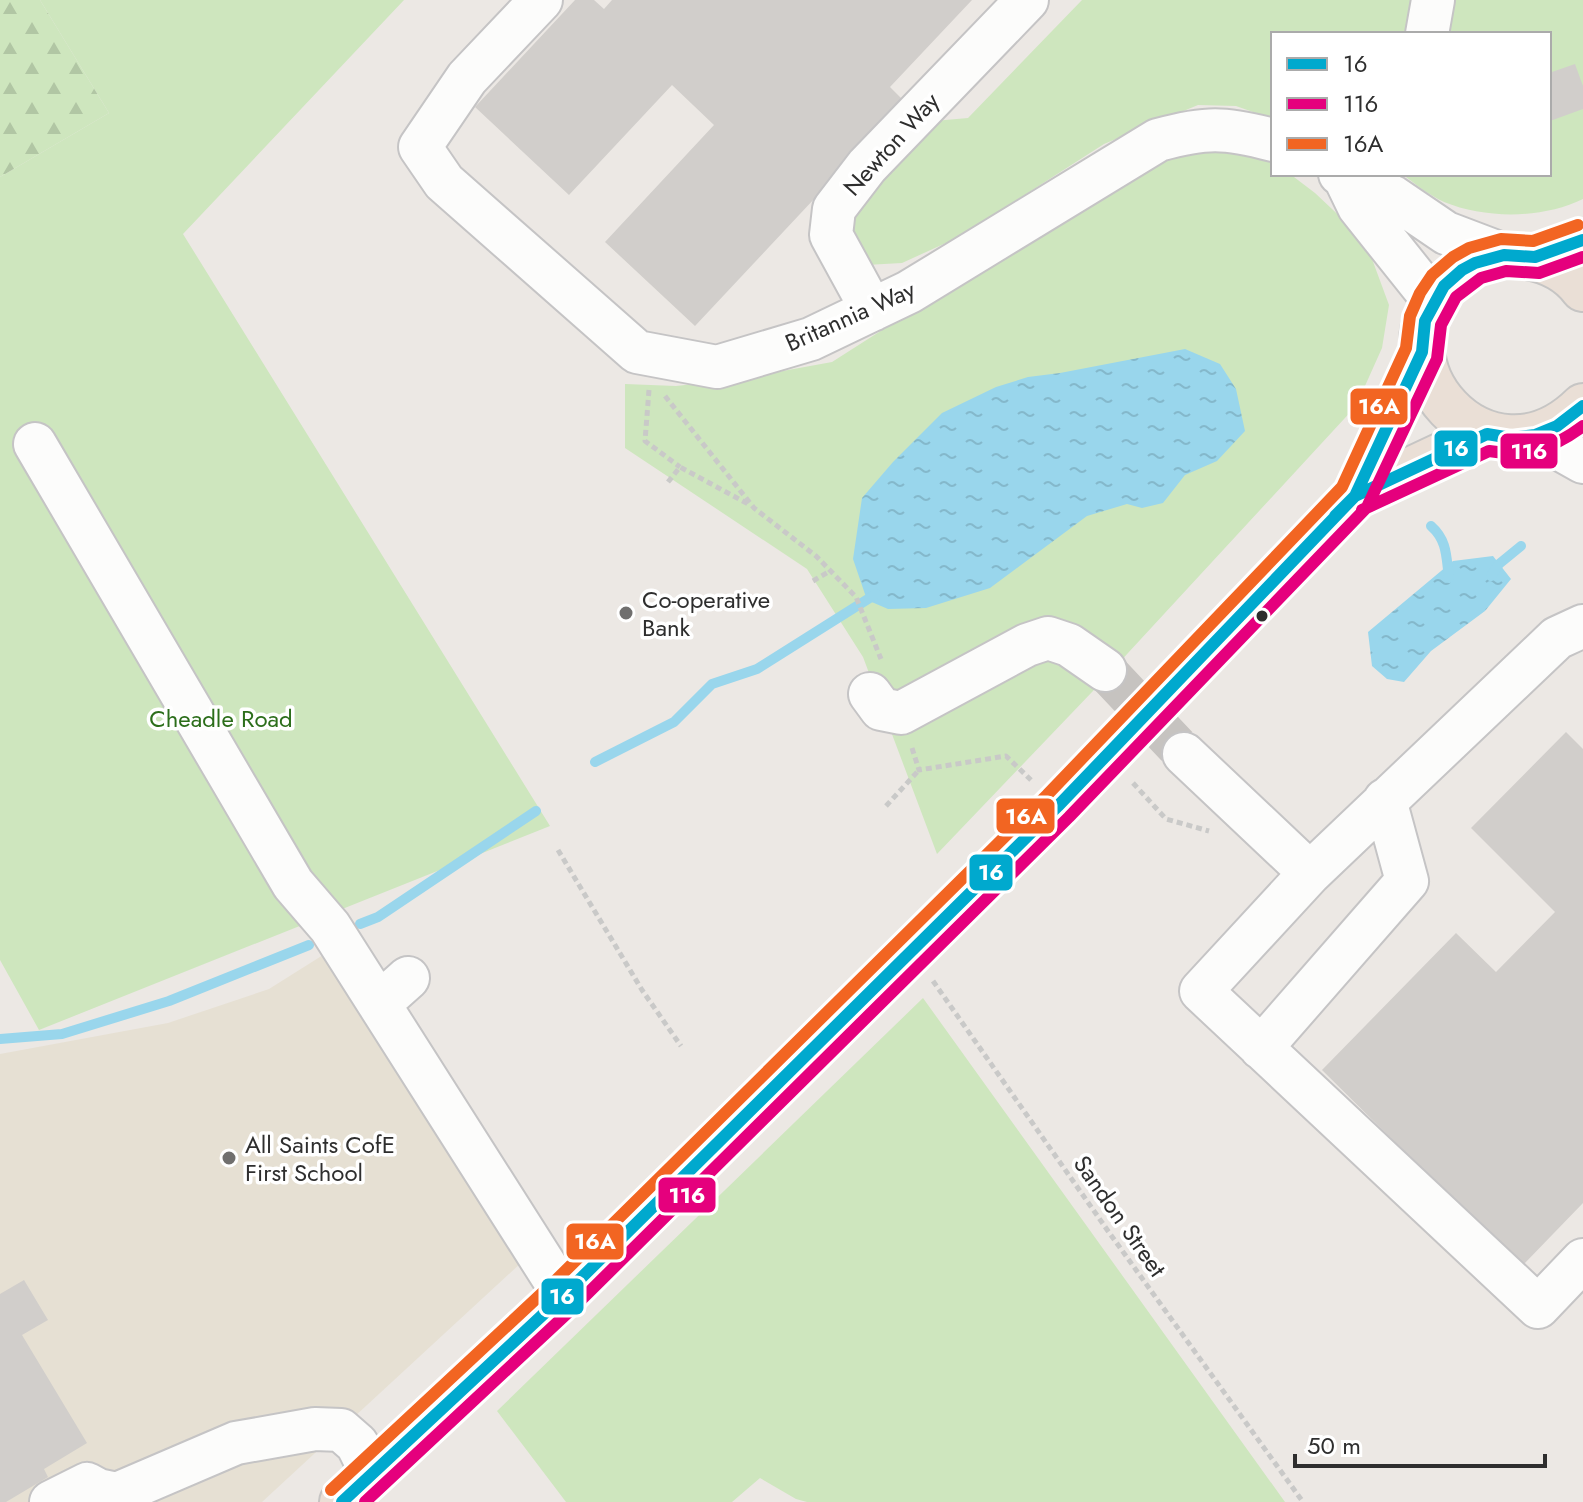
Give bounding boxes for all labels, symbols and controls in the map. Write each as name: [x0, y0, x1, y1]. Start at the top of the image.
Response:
legend: [1271, 32, 1551, 176]
text: 16: [1343, 46, 1368, 81]
street label: Newton Way: [835, 84, 947, 204]
text: 116: [1343, 86, 1378, 121]
text: 16A: [1343, 126, 1384, 161]
street label: Britannia Way: [780, 272, 921, 360]
line badge: 16A: [1349, 387, 1409, 426]
text: 16A: [1358, 390, 1401, 422]
line badge: 16: [1433, 429, 1479, 468]
text: 16: [1443, 432, 1469, 464]
line badge: 116: [1499, 432, 1559, 470]
text: 116: [1510, 435, 1548, 467]
place label: Co-operative Bank: [642, 582, 770, 645]
marker: Co-operative Bank: [617, 604, 635, 622]
unlabelled marker: [1254, 608, 1270, 624]
park label: Cheadle Road: [149, 701, 293, 736]
line badge: 16A: [995, 797, 1056, 835]
text: 16A: [1005, 800, 1048, 832]
line badge: 16: [968, 853, 1014, 892]
text: 16: [978, 856, 1004, 888]
place label: All Saints CofE First School: [245, 1127, 395, 1190]
street label: Sandon Street: [1065, 1148, 1175, 1284]
marker: All Saints CofE First School: [220, 1149, 238, 1167]
line badge: 116: [657, 1176, 717, 1214]
text: 116: [668, 1179, 706, 1211]
line badge: 16A: [565, 1222, 625, 1261]
text: 16A: [574, 1225, 617, 1257]
line badge: 16: [540, 1277, 585, 1316]
text: 16: [549, 1280, 575, 1312]
scale bar: [1295, 1418, 1545, 1468]
text: 50 m: [1307, 1428, 1361, 1463]

